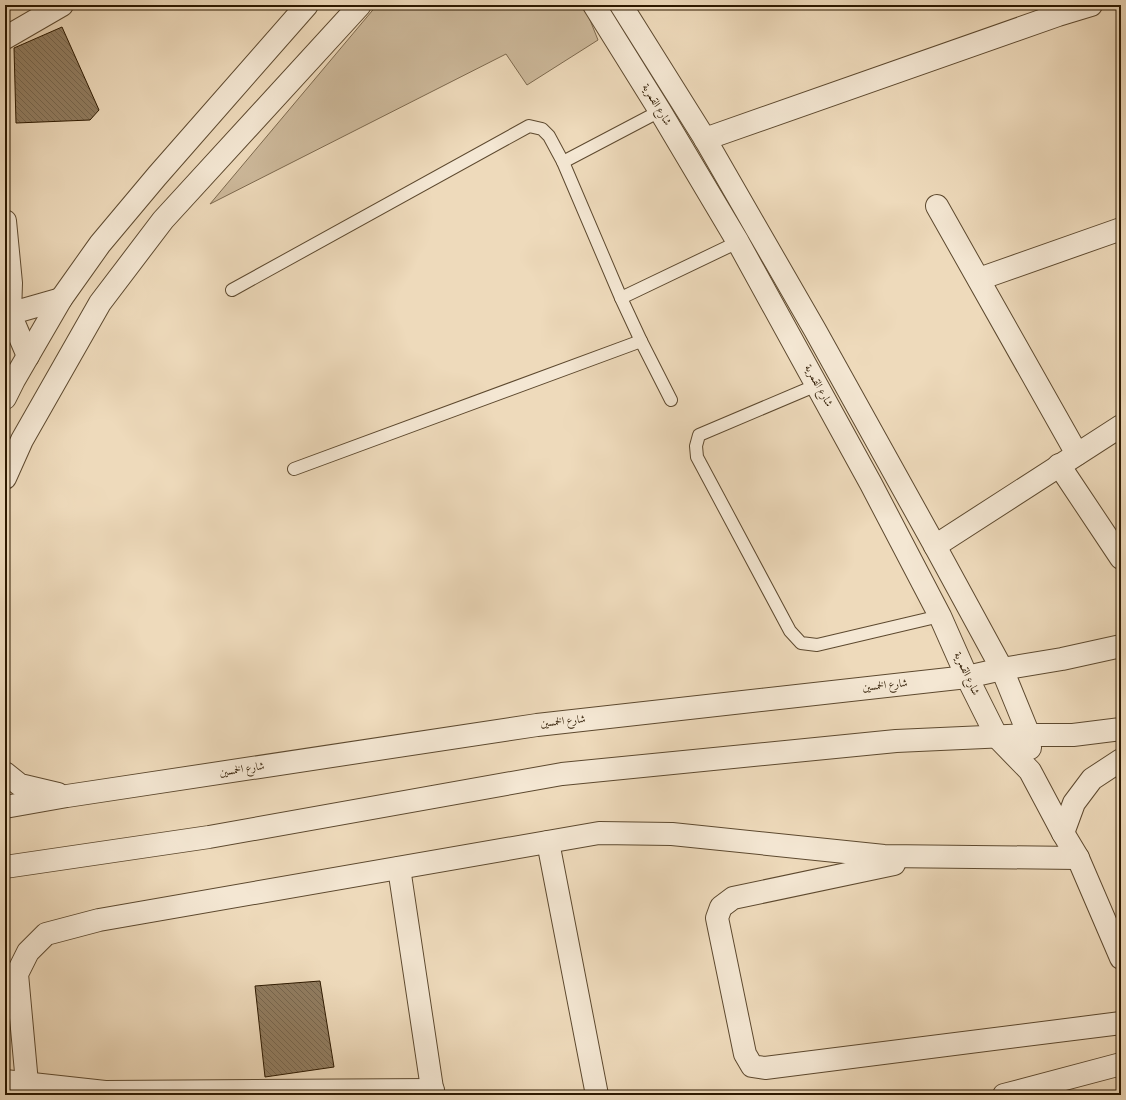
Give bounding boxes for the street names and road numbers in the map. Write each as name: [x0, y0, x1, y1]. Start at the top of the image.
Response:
street label: شارع القمرية: [637, 81, 674, 129]
street label: شارع القمرية: [799, 362, 836, 410]
street label: شارع القمرية: [949, 650, 983, 699]
street label: شارع الخمسين: [862, 676, 908, 697]
street label: شارع الخمسين: [540, 712, 586, 733]
street label: شارع الخمسين: [218, 759, 266, 782]

